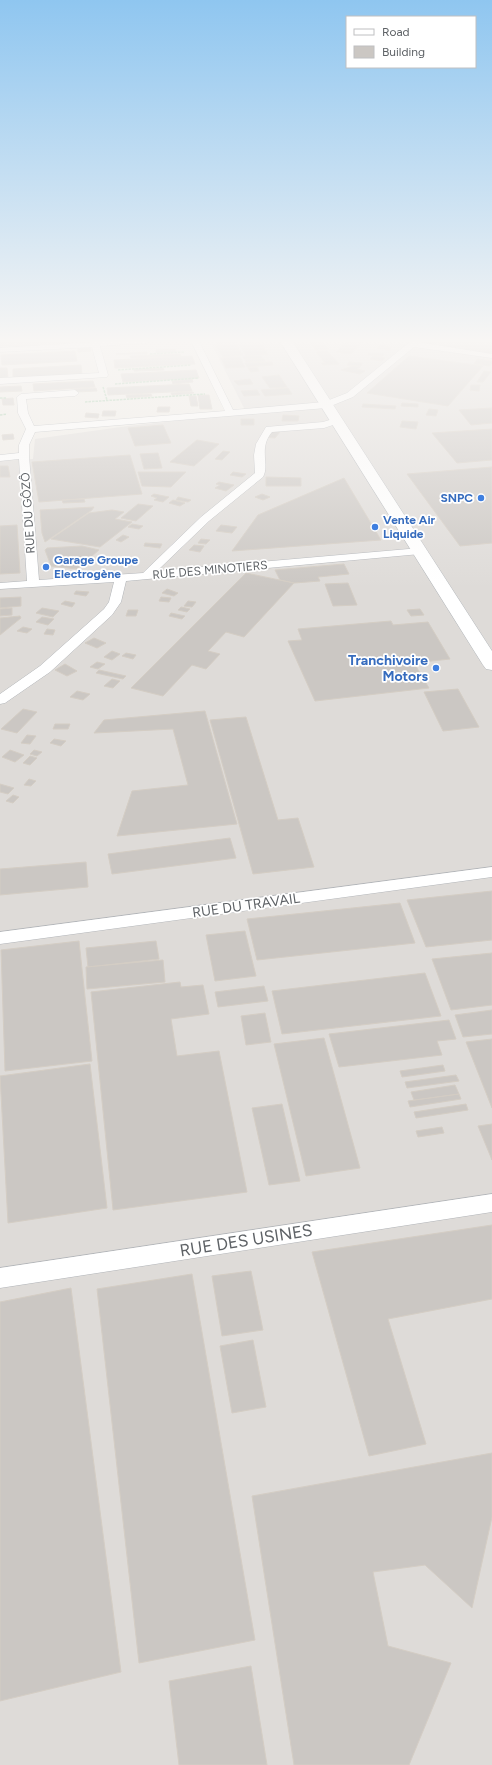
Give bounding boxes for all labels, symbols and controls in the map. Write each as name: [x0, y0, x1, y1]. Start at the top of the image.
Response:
legend: [346, 16, 476, 68]
text: Road: [382, 25, 410, 39]
text: Building: [382, 45, 425, 59]
street label: RUE DU GÔZÔ: [18, 472, 38, 554]
place label: SNPC: [441, 491, 473, 505]
marker: SNPC: [476, 493, 486, 503]
place label: Vente Air Liquide: [383, 513, 436, 541]
marker: Vente Air Liquide: [370, 522, 380, 532]
place label: Garage Groupe Electrogène: [54, 553, 138, 581]
street label: RUE DES MINOTIERS: [152, 558, 268, 582]
marker: Garage Groupe Electrogène: [41, 562, 51, 572]
place label: Tranchivoire Motors: [348, 652, 428, 685]
marker: Tranchivoire Motors: [431, 663, 441, 673]
street label: RUE DU TRAVAIL: [191, 889, 302, 921]
street label: RUE DES USINES: [178, 1220, 314, 1260]

